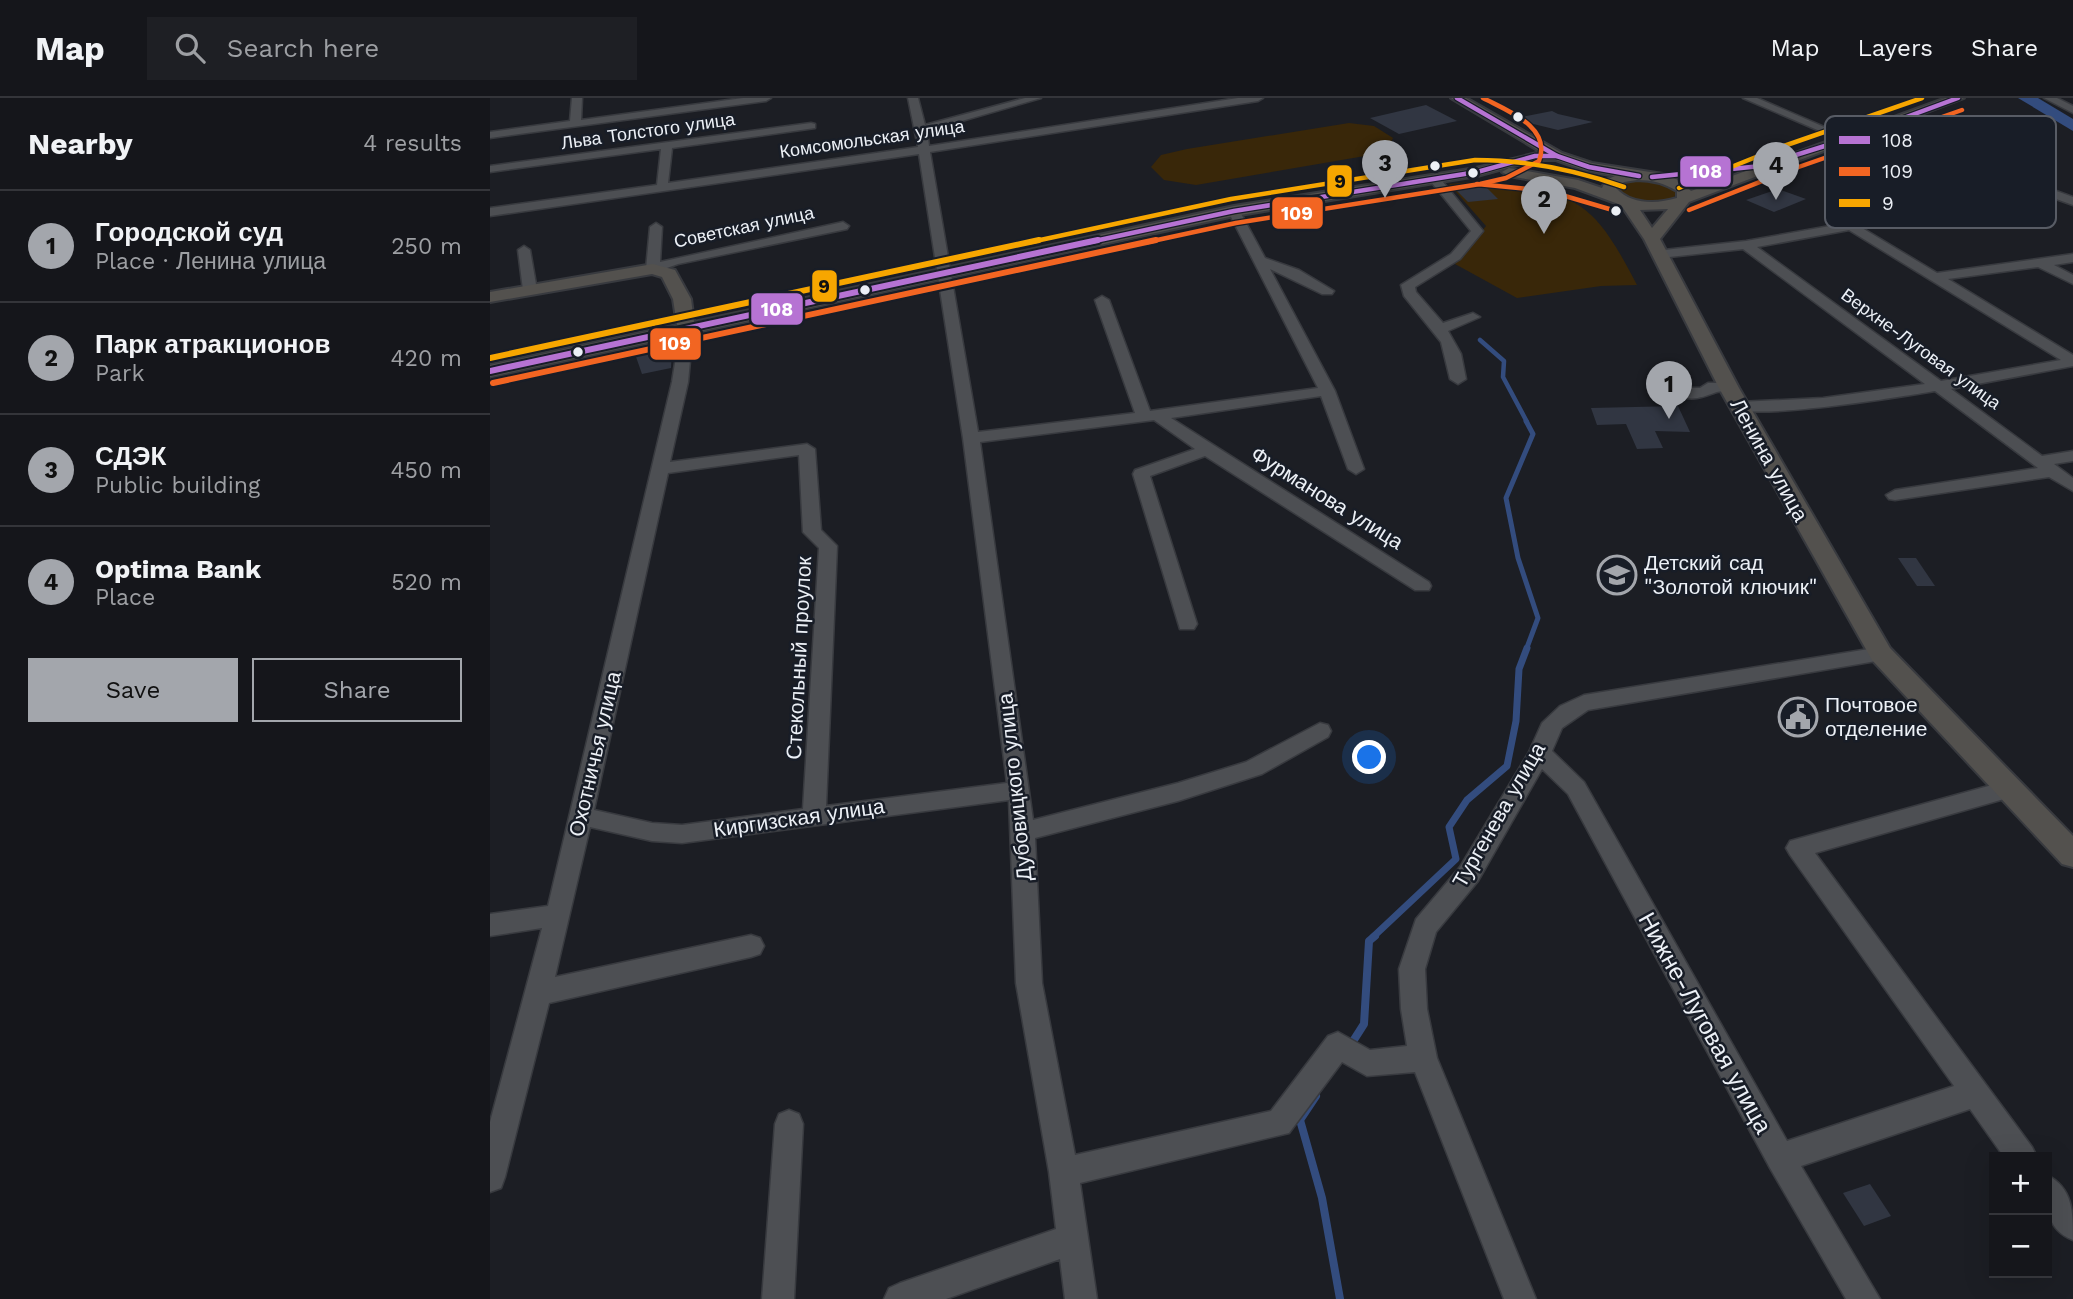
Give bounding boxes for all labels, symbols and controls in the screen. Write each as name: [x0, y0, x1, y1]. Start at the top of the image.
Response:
search box: [147, 17, 637, 80]
text: Map: [35, 29, 105, 68]
icon: search: [171, 29, 209, 67]
text: Search here: [227, 33, 379, 63]
text: Map: [1771, 34, 1819, 62]
text: Layers: [1857, 34, 1933, 62]
text: Share: [1971, 34, 2038, 62]
street label: Льва Толстого улица: [560, 108, 737, 153]
unlabelled marker: [1511, 110, 1525, 124]
street label: Комсомольская улица: [778, 115, 967, 162]
legend: [1825, 116, 2056, 228]
text: Nearby: [28, 126, 133, 161]
text: 108: [1882, 129, 1913, 152]
text: 4 results: [363, 130, 462, 157]
pin: 3: [1362, 140, 1408, 198]
pin: 4: [1753, 142, 1799, 200]
line badge: 108: [1679, 155, 1732, 188]
unlabelled marker: [1428, 159, 1442, 173]
text: 108: [1690, 160, 1722, 183]
text: 109: [1882, 160, 1913, 183]
line badge: 9: [1326, 164, 1353, 198]
unlabelled marker: [1466, 166, 1480, 180]
text: 9: [1334, 170, 1346, 193]
pin: 2: [1521, 176, 1567, 234]
text: 9: [1882, 192, 1894, 215]
line badge: 109: [1271, 196, 1324, 230]
street label: Советская улица: [672, 201, 817, 252]
text: 109: [1281, 202, 1313, 225]
unlabelled marker: [1609, 204, 1623, 218]
text: Городской суд: [95, 217, 283, 247]
text: 1: [46, 233, 56, 260]
text: 250 m: [391, 233, 462, 260]
text: Place · Ленина улица: [95, 248, 326, 275]
line badge: 9: [811, 269, 838, 303]
text: 9: [818, 275, 830, 298]
unlabelled marker: [858, 283, 872, 297]
street label: Верхне-Луговая улица: [1838, 284, 2006, 414]
line badge: 108: [750, 292, 804, 326]
text: 108: [761, 298, 793, 321]
line badge: 109: [649, 327, 702, 361]
text: Парк атракционов: [95, 329, 330, 359]
text: 109: [659, 332, 691, 355]
text: 2: [44, 345, 58, 372]
text: 420 m: [390, 345, 462, 372]
unlabelled marker: [571, 345, 585, 359]
text: Park: [95, 360, 144, 387]
pin: 1: [1646, 361, 1692, 419]
street label: Ленина улица: [1725, 394, 1814, 526]
text: СДЭК: [95, 441, 166, 471]
street label: Фурманова улица: [1247, 441, 1408, 555]
text: 3: [44, 457, 58, 484]
text: 450 m: [390, 457, 462, 484]
text: Public building: [95, 472, 260, 499]
place label: Детский сад "Золотой ключик": [1644, 550, 1817, 599]
text: Optima Bank: [95, 554, 261, 584]
school or university icon: Детский сад "Золотой ключик": [1596, 554, 1638, 596]
street label: Стекольный проулок: [781, 555, 816, 760]
text: 4: [44, 569, 58, 596]
text: 520 m: [391, 569, 462, 596]
text: Place: [95, 584, 155, 611]
button: Save: [28, 658, 238, 722]
button: Share: [252, 658, 462, 722]
street label: Охотничья улица: [563, 669, 626, 839]
street label: Дубовицкого улица: [992, 691, 1037, 882]
place label: Почтовое отделение: [1825, 692, 1927, 741]
public building icon: Почтовое отделение: [1777, 696, 1819, 738]
street label: Тургенева улица: [1447, 738, 1550, 892]
your location: [1352, 740, 1386, 774]
street label: Киргизская улица: [712, 793, 886, 842]
street label: Нижне-Луговая улица: [1633, 908, 1778, 1139]
map controls: [1989, 1152, 2052, 1278]
button: +: [1989, 1152, 2052, 1215]
button: −: [1989, 1215, 2052, 1278]

